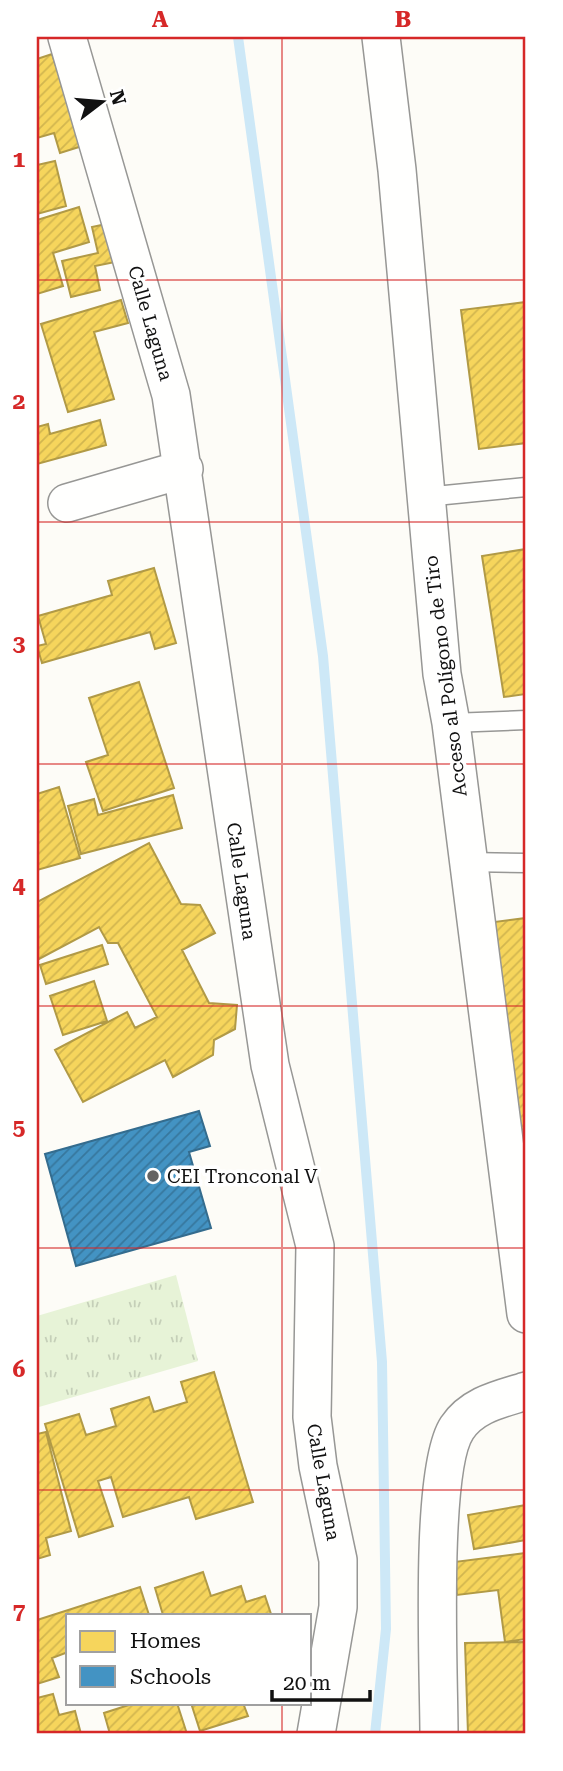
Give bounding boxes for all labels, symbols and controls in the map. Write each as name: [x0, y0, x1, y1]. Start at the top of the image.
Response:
text: A: [152, 6, 169, 33]
text: B: [395, 6, 411, 33]
north arrow: [66, 66, 136, 136]
text: N: [105, 87, 131, 108]
text: 1: [13, 146, 26, 173]
street label: Calle Laguna: [123, 263, 178, 384]
text: 2: [13, 388, 25, 415]
street label: Acceso al Polígono de Tiro: [419, 554, 472, 798]
text: 3: [13, 630, 26, 657]
street label: Calle Laguna: [222, 821, 261, 942]
text: 4: [13, 872, 26, 899]
text: 5: [13, 1114, 26, 1141]
place label: CEI Tronconal V: [167, 1165, 318, 1188]
marker: CEI Tronconal V: [145, 1168, 161, 1184]
text: 6: [13, 1356, 26, 1383]
street label: Calle Laguna: [302, 1422, 345, 1543]
text: 7: [13, 1598, 26, 1625]
legend: [66, 1614, 312, 1704]
text: Homes: [130, 1629, 201, 1653]
scale bar: [272, 1659, 370, 1703]
text: Schools: [130, 1665, 211, 1689]
text: 20 m: [283, 1671, 331, 1695]

